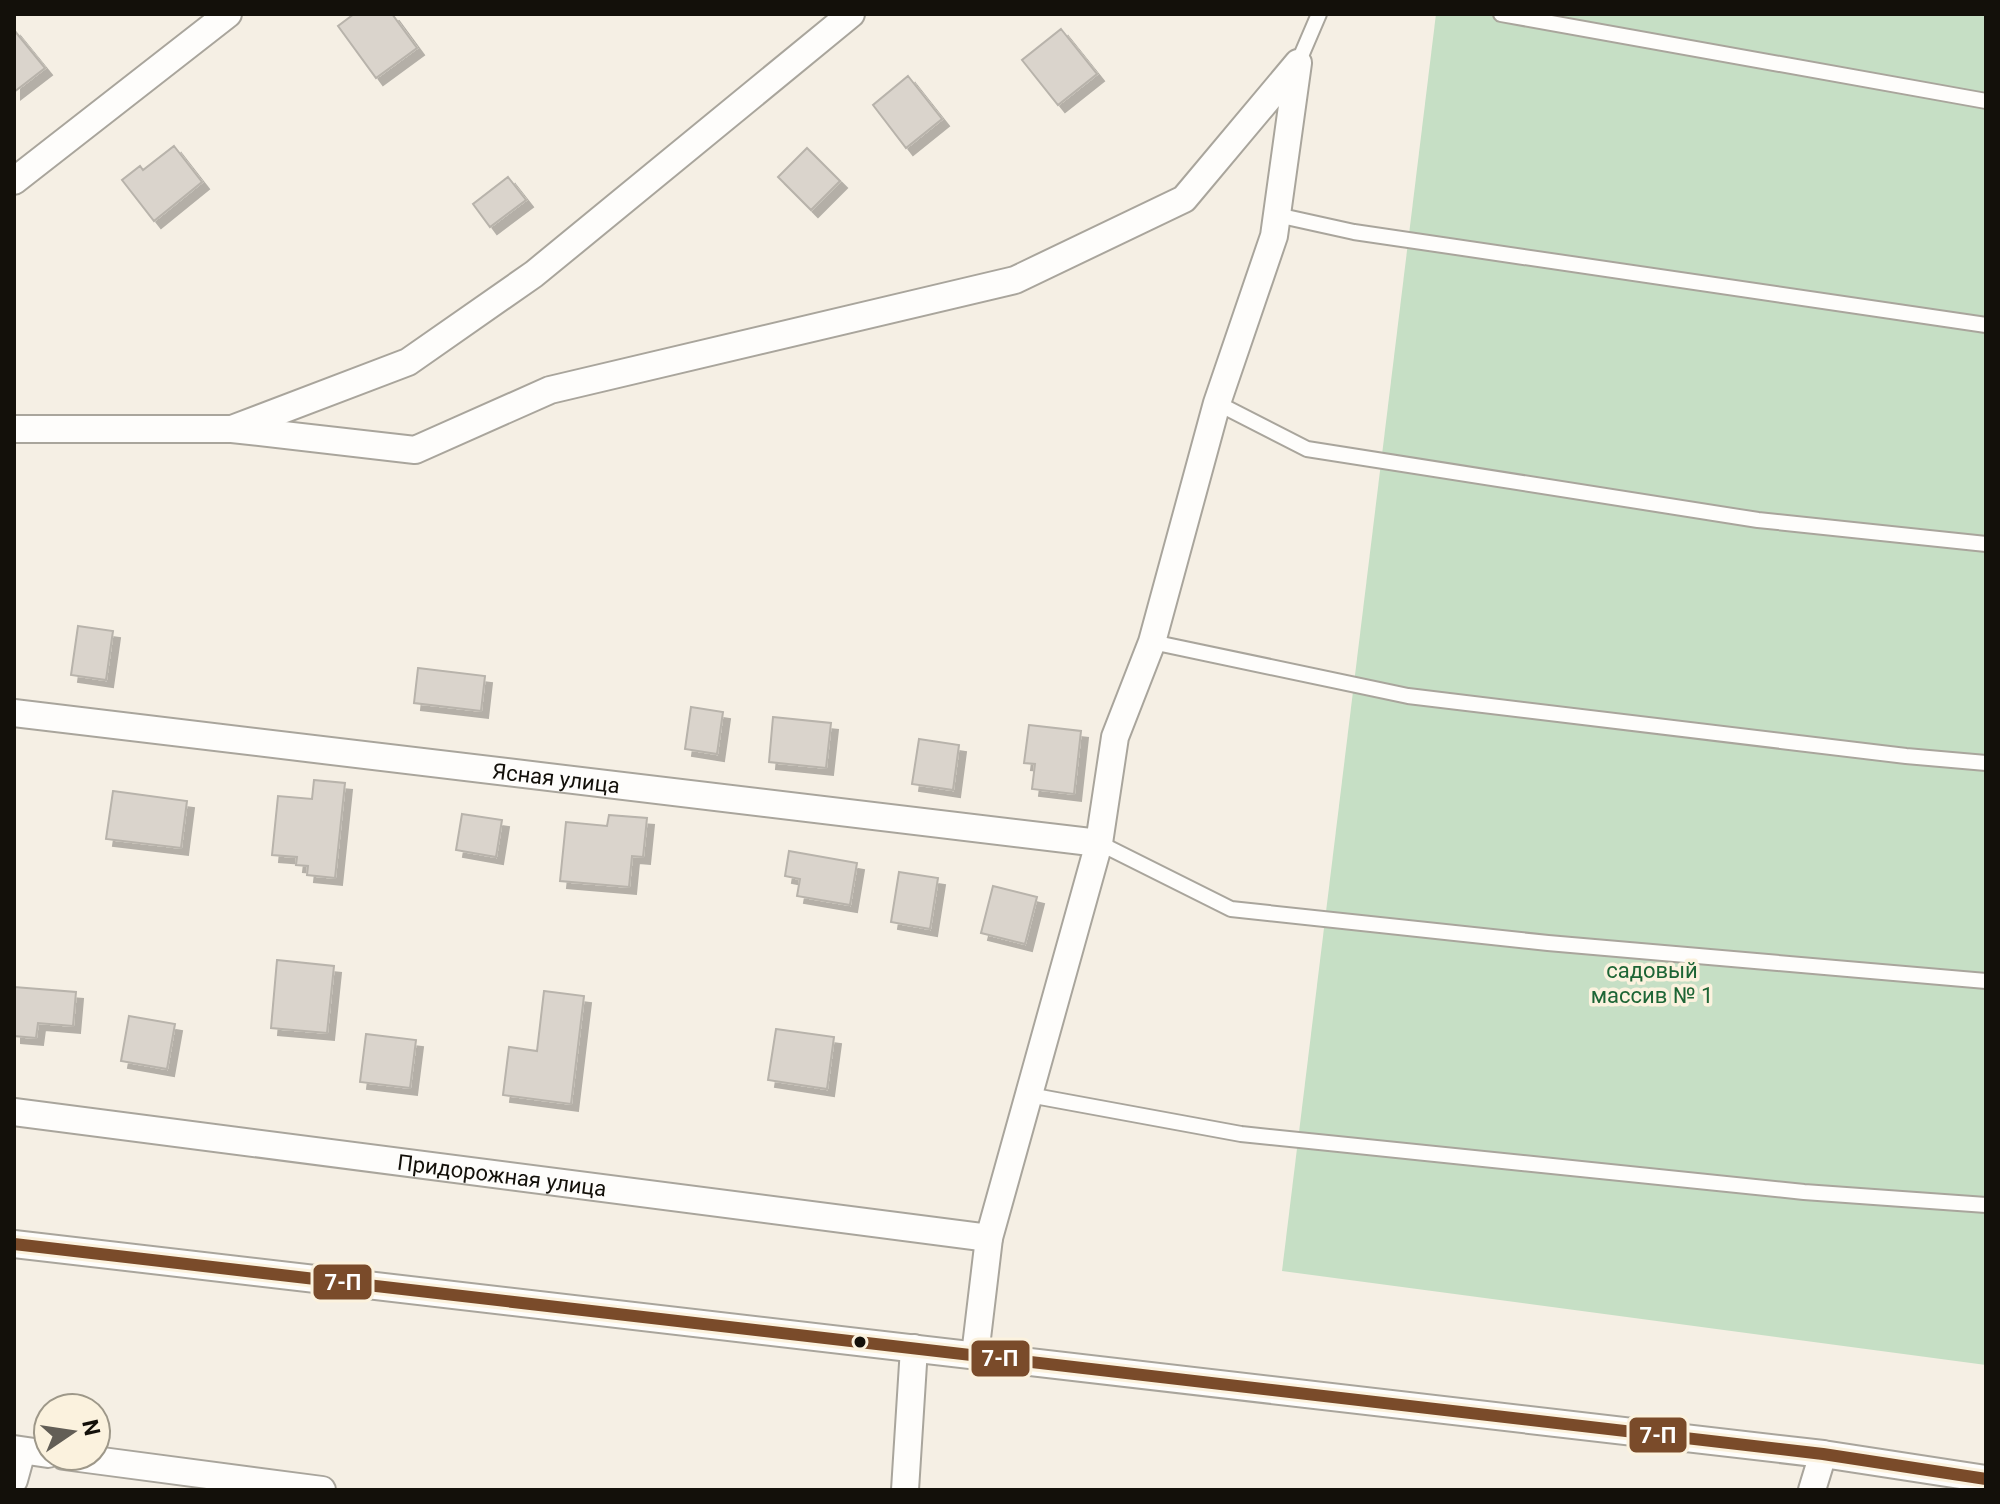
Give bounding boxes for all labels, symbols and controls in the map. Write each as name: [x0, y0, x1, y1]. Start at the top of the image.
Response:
street label: Ясная улица: [491, 758, 621, 798]
park label: садовый массив № 1: [1591, 958, 1713, 1008]
street label: Придорожная улица: [396, 1149, 608, 1201]
line badge: 7-П: [312, 1263, 373, 1301]
text: 7-П: [325, 1270, 361, 1295]
unlabelled marker: [852, 1334, 868, 1350]
line badge: 7-П: [970, 1339, 1031, 1378]
text: 7-П: [982, 1346, 1018, 1371]
north arrow: [32, 1392, 112, 1472]
line badge: 7-П: [1628, 1416, 1688, 1454]
text: N: [77, 1417, 105, 1438]
text: 7-П: [1640, 1423, 1676, 1448]

